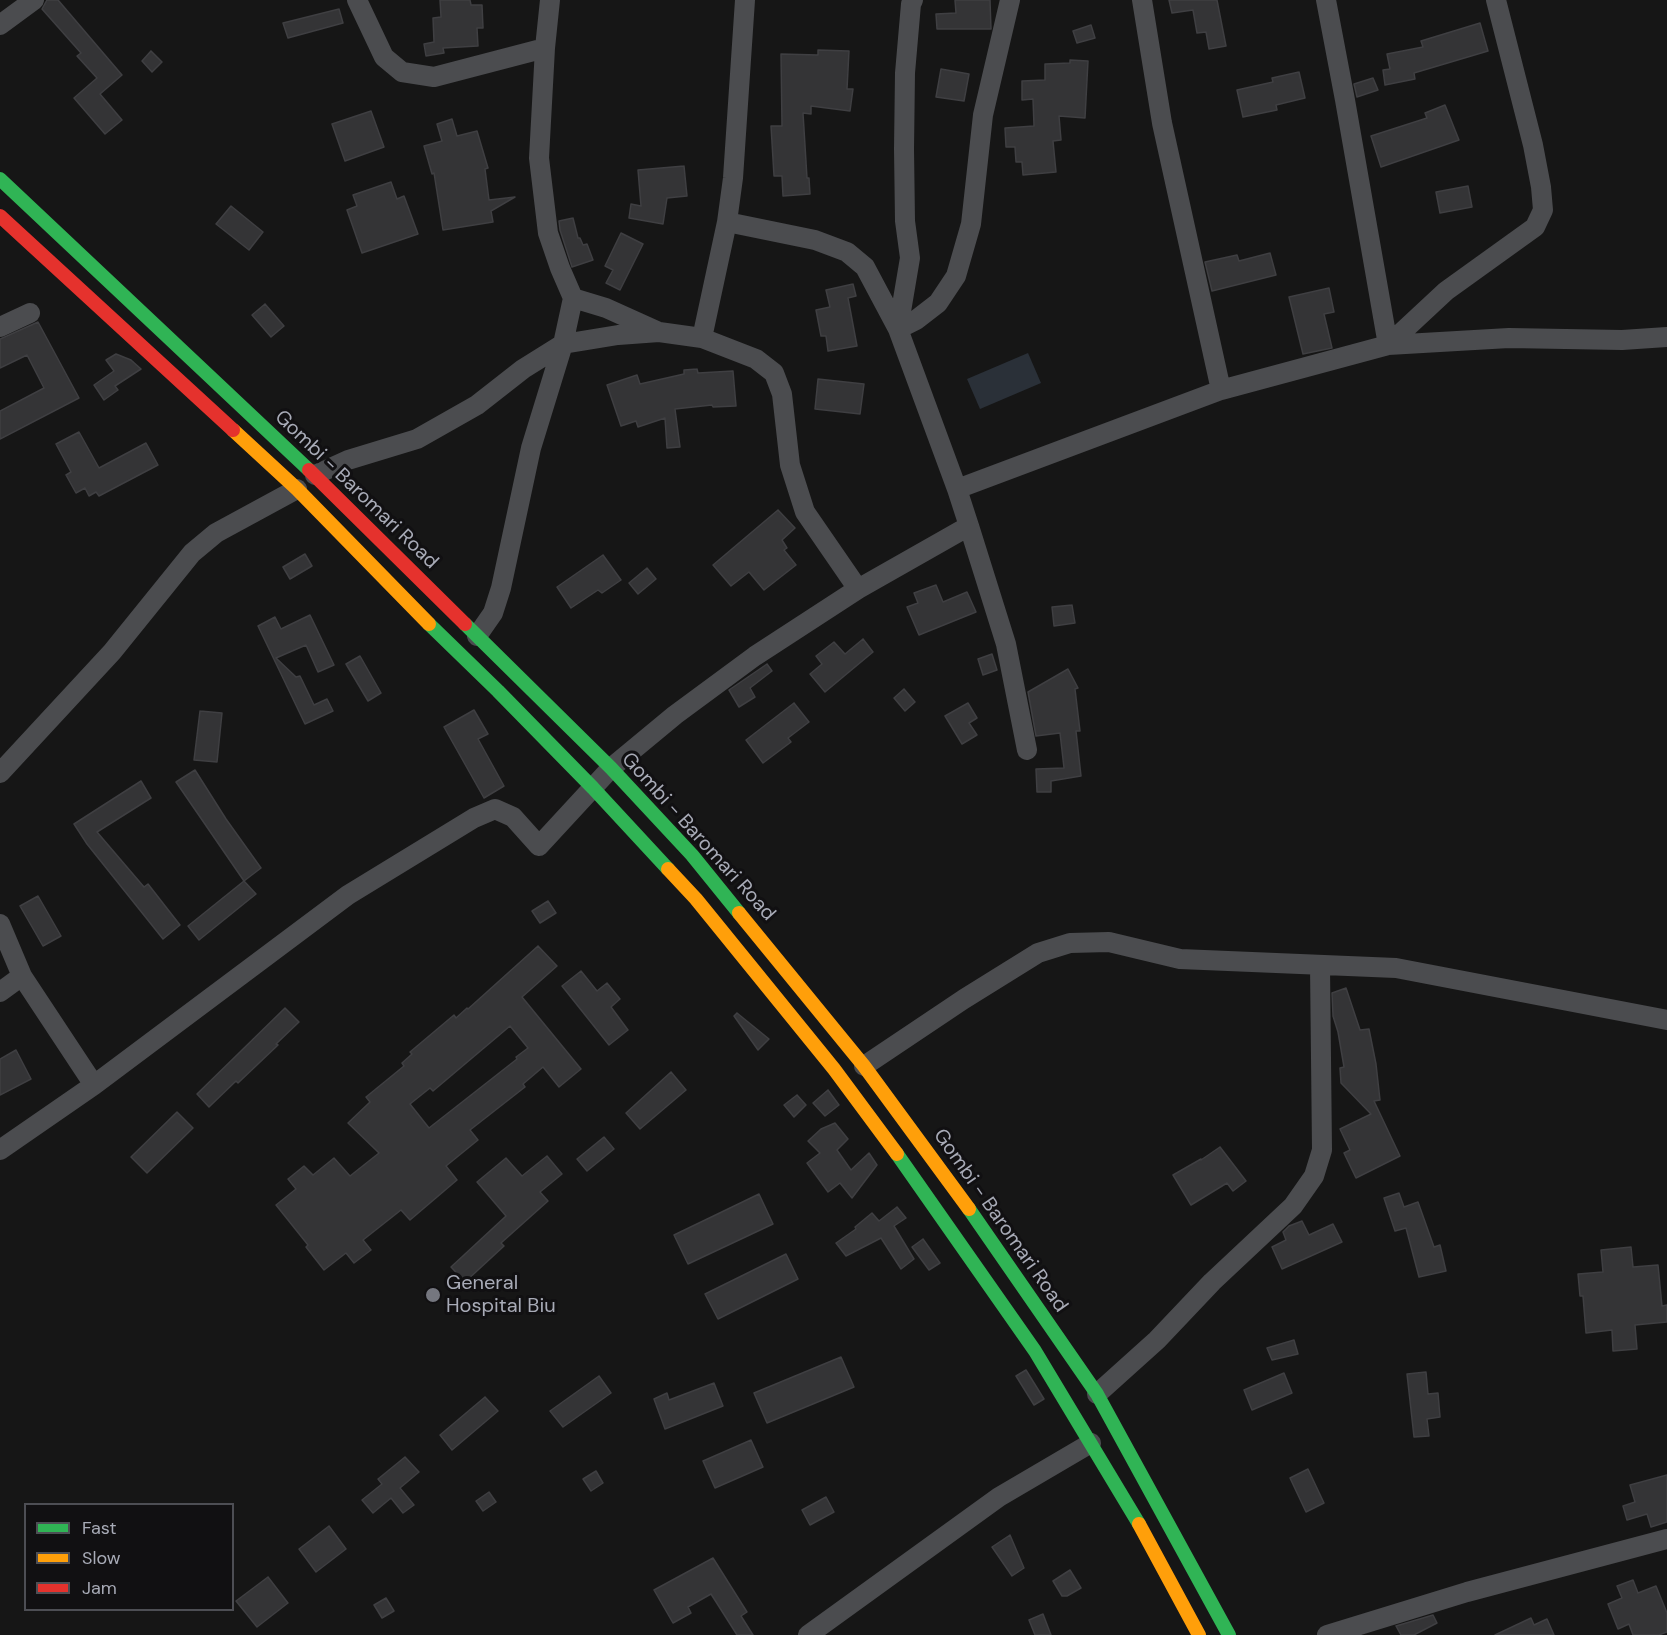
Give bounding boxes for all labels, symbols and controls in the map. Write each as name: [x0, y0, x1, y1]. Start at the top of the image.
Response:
street label: Gombi - Baromari Road: [269, 406, 443, 574]
street label: Gombi - Baromari Road: [616, 748, 780, 926]
street label: Gombi - Baromari Road: [928, 1125, 1072, 1317]
place label: General Hospital Biu: [446, 1272, 556, 1319]
marker: General Hospital Biu: [424, 1286, 442, 1304]
legend: [24, 1503, 234, 1611]
text: Fast: [82, 1516, 117, 1540]
text: Slow: [82, 1546, 121, 1570]
text: Jam: [82, 1576, 117, 1600]

